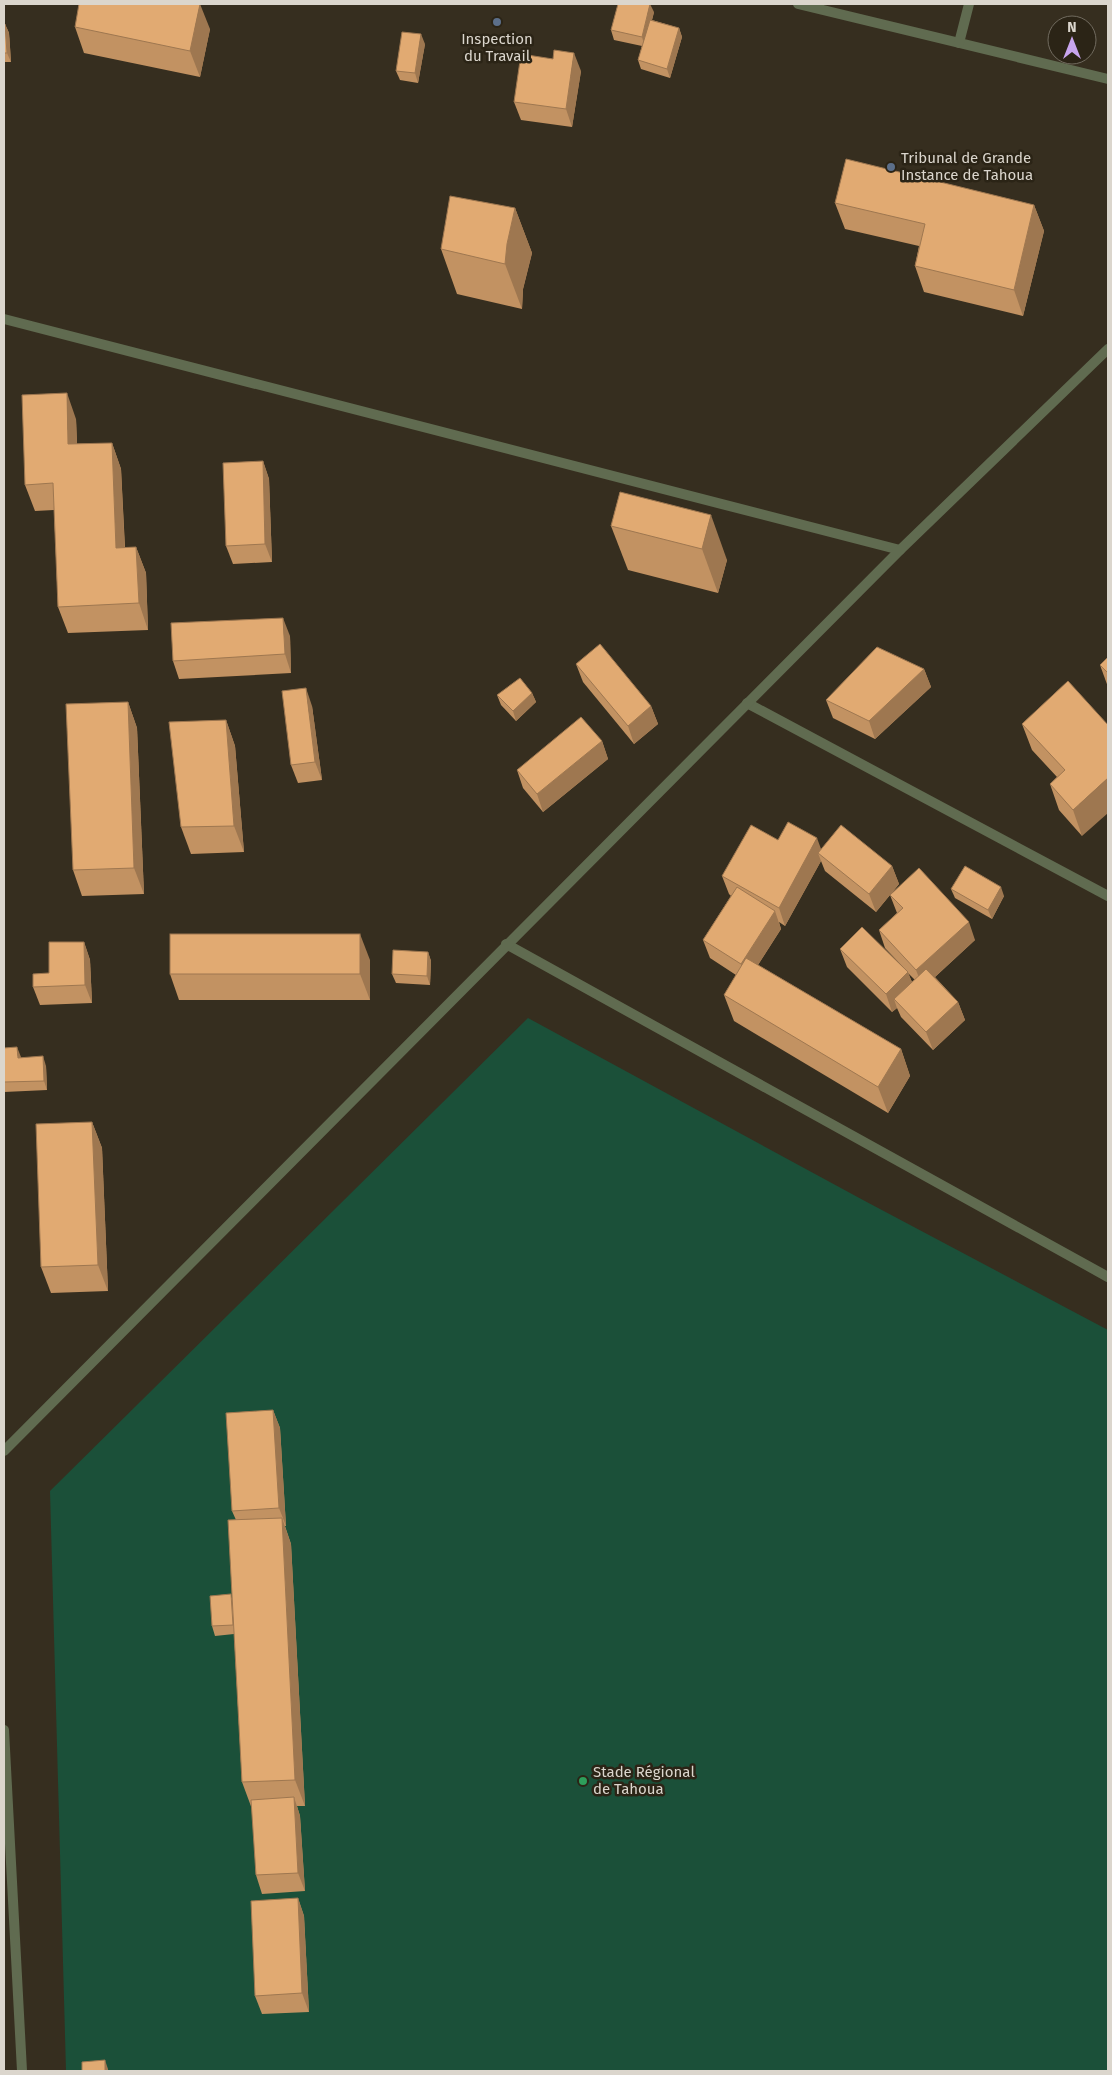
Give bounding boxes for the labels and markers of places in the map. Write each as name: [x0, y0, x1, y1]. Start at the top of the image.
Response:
marker: Inspection du Travail: [491, 16, 503, 28]
place label: Inspection du Travail: [461, 30, 533, 65]
place label: Tribunal de Grande Instance de Tahoua: [901, 149, 1033, 184]
marker: Tribunal de Grande Instance de Tahoua: [885, 161, 897, 173]
place label: Stade Régional de Tahoua: [593, 1763, 695, 1798]
marker: Stade Régional de Tahoua: [577, 1775, 589, 1787]

